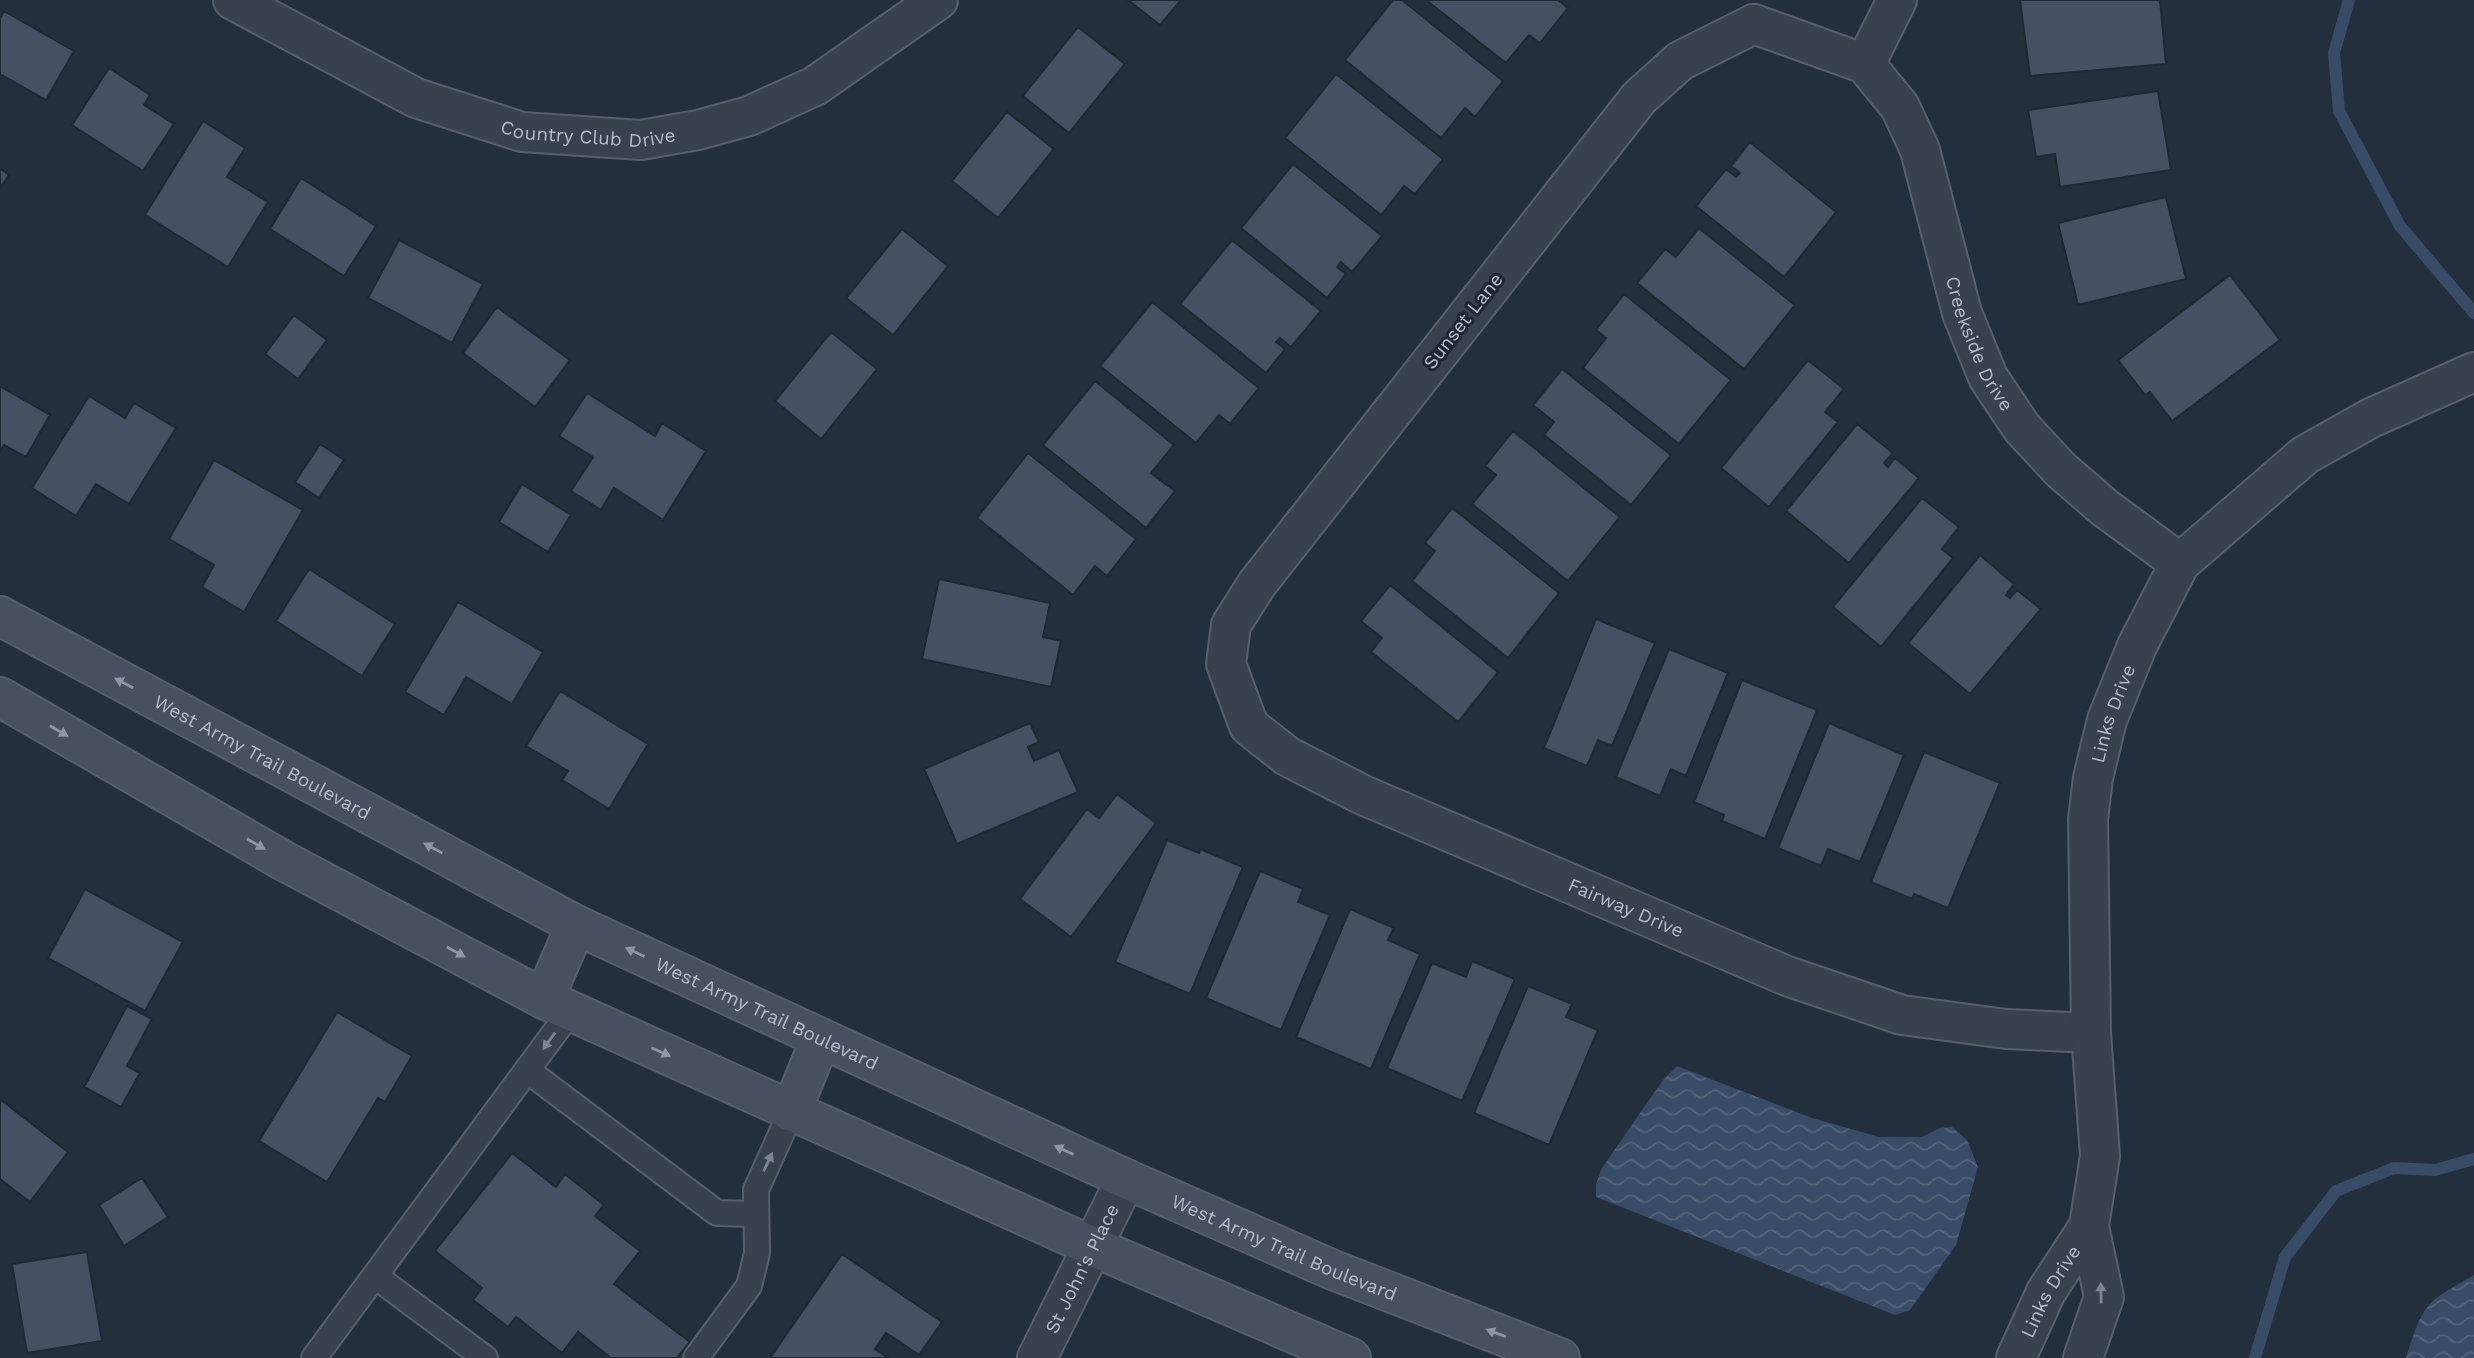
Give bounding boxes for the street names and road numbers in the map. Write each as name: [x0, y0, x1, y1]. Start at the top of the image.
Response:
street label: Country Club Drive: [498, 114, 677, 152]
street label: Sunset Lane: [1418, 268, 1508, 374]
street label: Creekside Drive: [1941, 274, 2019, 415]
street label: Links Drive: [2086, 661, 2140, 765]
street label: West Army Trail Boulevard: [150, 689, 375, 824]
street label: Fairway Drive: [1565, 873, 1687, 942]
street label: West Army Trail Boulevard: [652, 952, 882, 1075]
street label: West Army Trail Boulevard: [1168, 1189, 1400, 1305]
street label: St John's Place: [1040, 1200, 1123, 1337]
street label: Links Drive: [2015, 1241, 2085, 1341]

